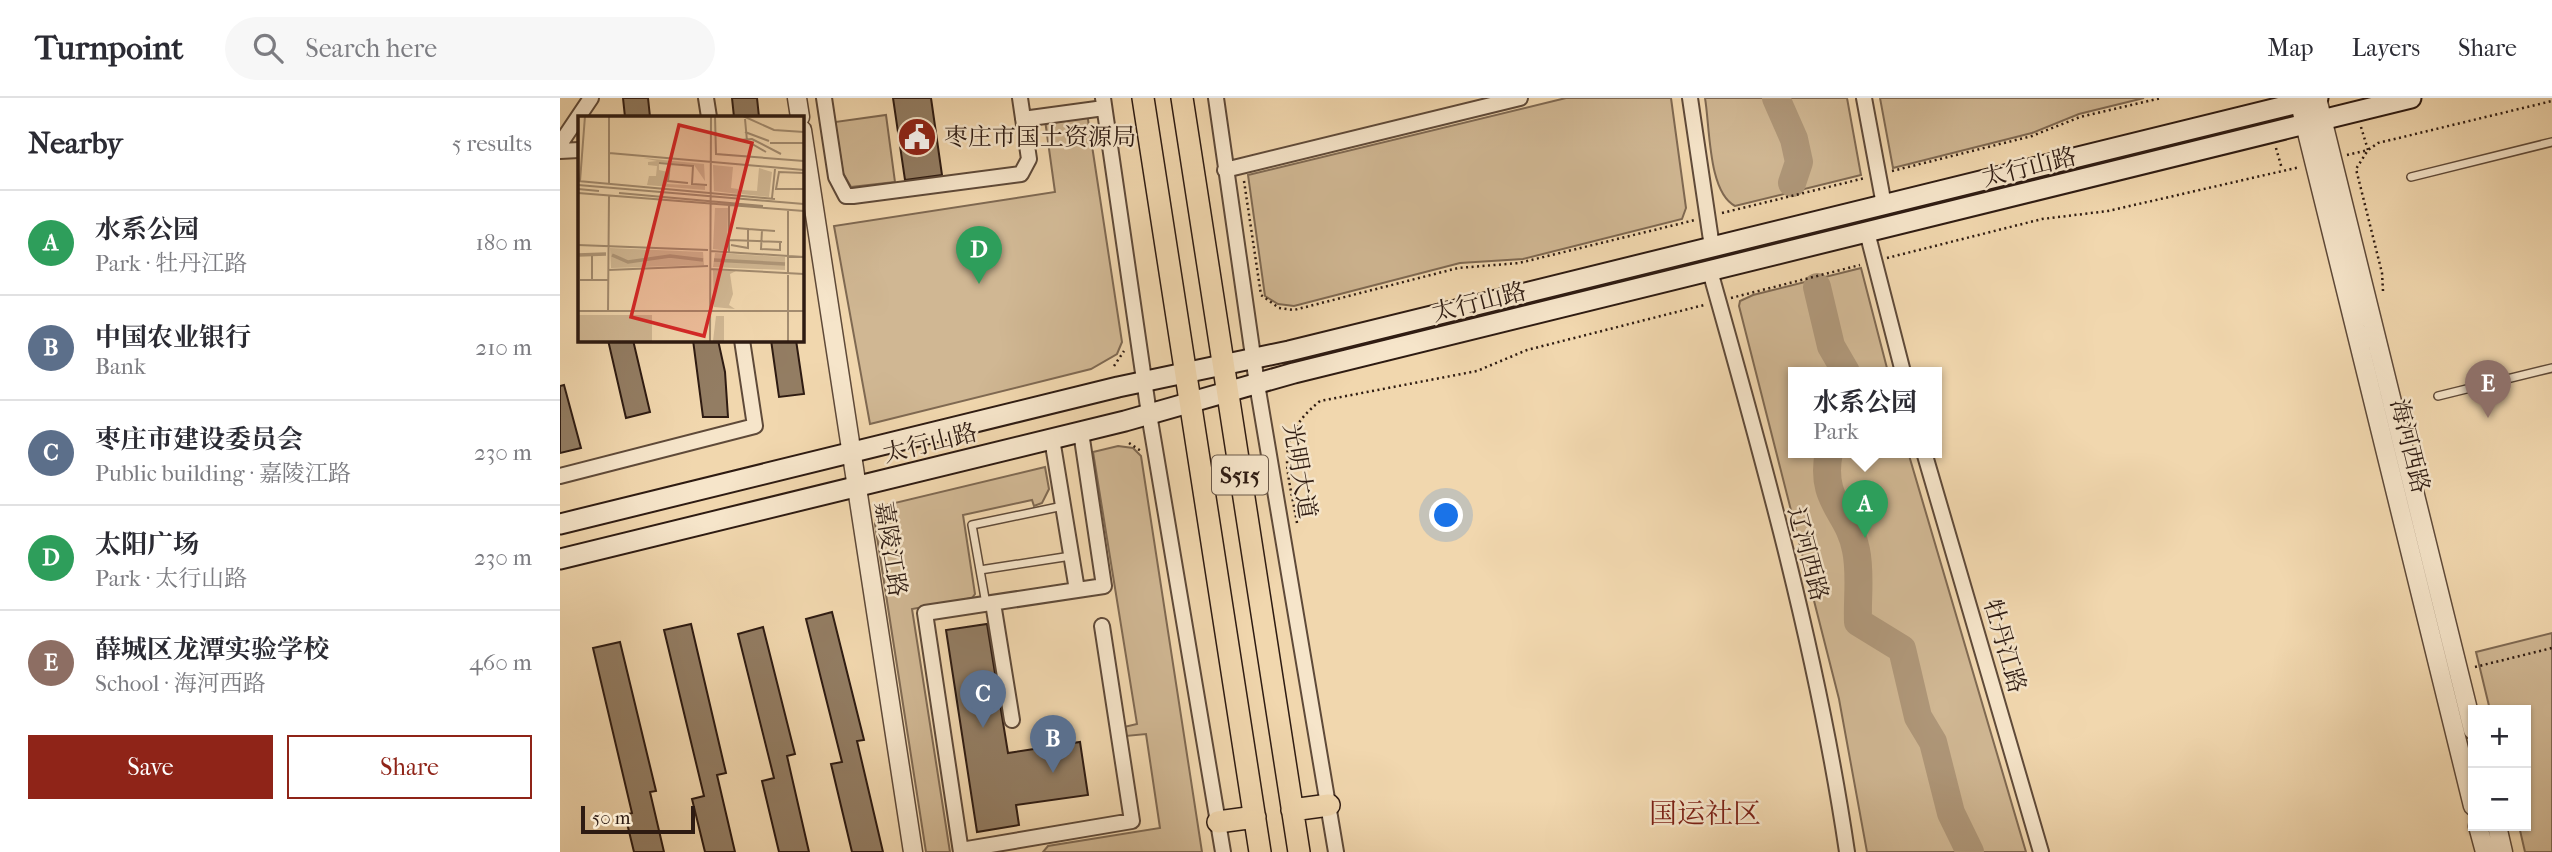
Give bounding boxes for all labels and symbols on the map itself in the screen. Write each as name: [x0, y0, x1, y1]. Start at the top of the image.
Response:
inset map: [578, 116, 803, 341]
public building icon: 枣庄市国土资源局: [896, 116, 938, 158]
place label: 枣庄市国土资源局: [944, 123, 1136, 151]
street label: 太行山路: [1979, 142, 2079, 192]
pin: D: [956, 226, 1002, 284]
street label: 太行山路: [1429, 277, 1529, 327]
pin: E: [2465, 360, 2511, 418]
street label: 海河西路: [2385, 396, 2435, 496]
street label: 太行山路: [880, 418, 980, 468]
street label: 光明大道: [1278, 421, 1322, 521]
road number: S515: [1212, 456, 1268, 494]
pin: A: [1842, 480, 1888, 538]
your location: [1429, 498, 1463, 532]
street label: 嘉陵江路: [870, 499, 912, 599]
street label: 辽河西路: [1782, 504, 1834, 604]
street label: 牡丹江路: [1978, 596, 2032, 696]
pin: C: [960, 670, 1006, 728]
pin: B: [1030, 715, 1076, 773]
district label: 国运社区: [1649, 797, 1761, 830]
scale bar: [581, 803, 695, 835]

